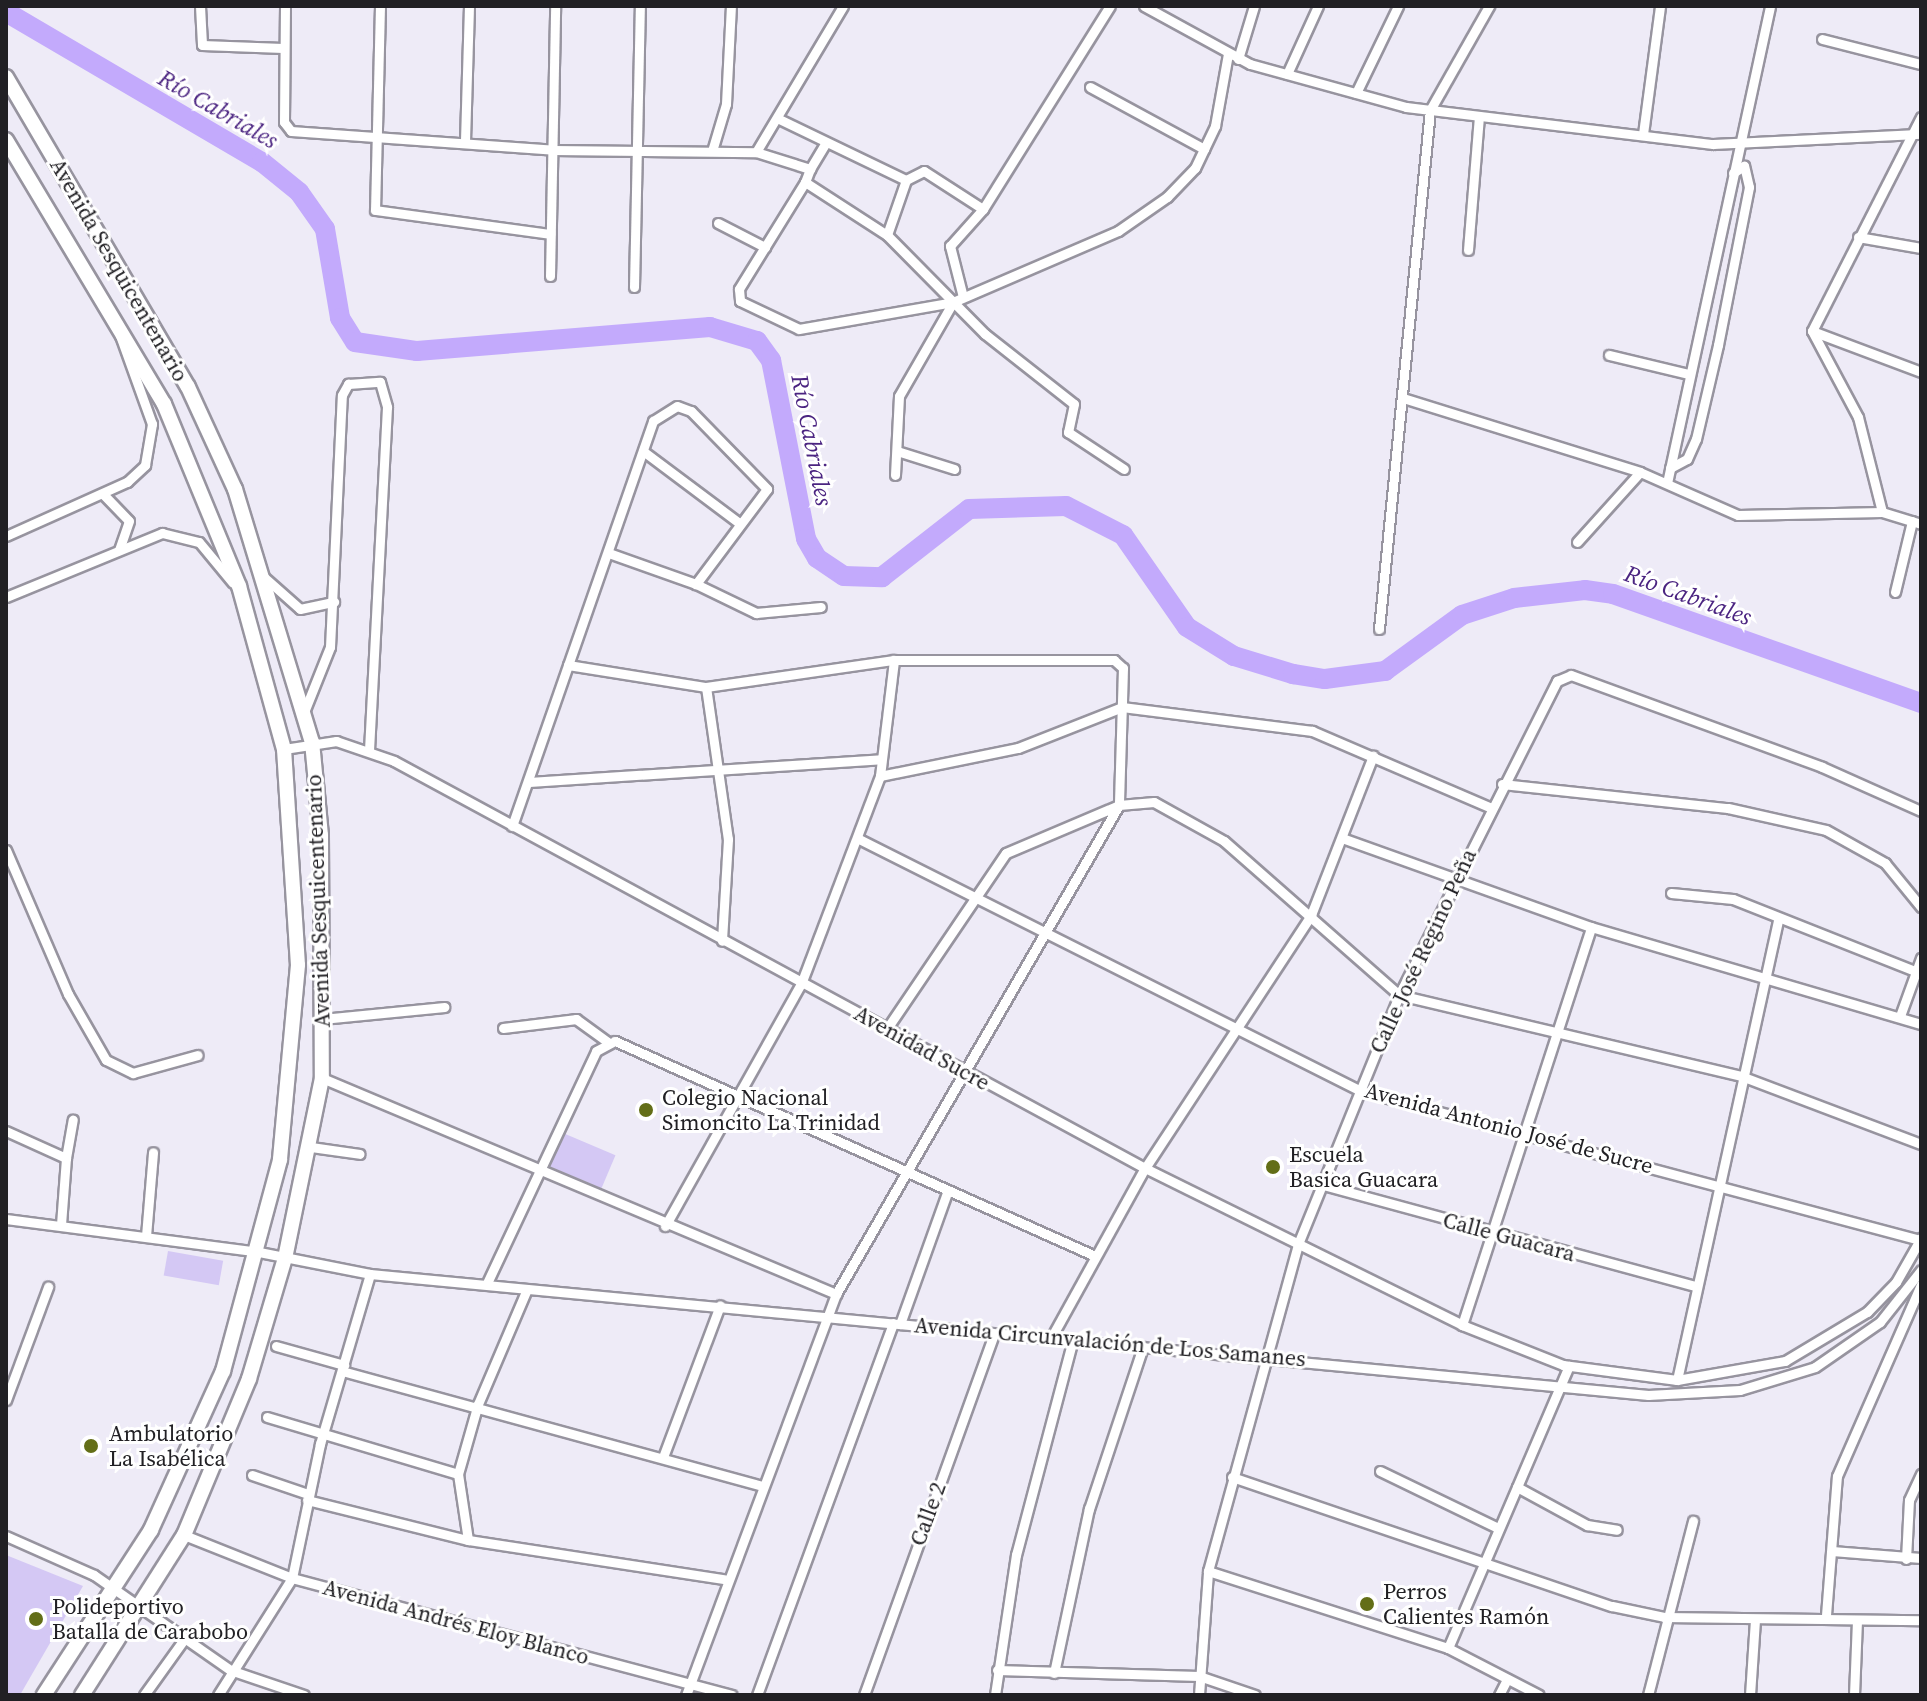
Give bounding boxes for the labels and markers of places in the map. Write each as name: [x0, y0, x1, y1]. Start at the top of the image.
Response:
place label: Colegio Nacional Simoncito La Trinidad: [662, 1084, 880, 1136]
marker: Colegio Nacional Simoncito La Trinidad: [637, 1101, 655, 1119]
place label: Escuela Basica Guacara: [1289, 1141, 1438, 1192]
marker: Escuela Basica Guacara: [1264, 1158, 1282, 1176]
place label: Ambulatorio La Isabélica: [109, 1420, 233, 1472]
marker: Ambulatorio La Isabélica: [80, 1435, 102, 1457]
place label: Perros Calientes Ramón: [1383, 1578, 1549, 1630]
place label: Polideportivo Batalla de Carabobo: [52, 1593, 248, 1644]
marker: Perros Calientes Ramón: [1358, 1595, 1376, 1613]
marker: Polideportivo Batalla de Carabobo: [27, 1610, 45, 1628]

